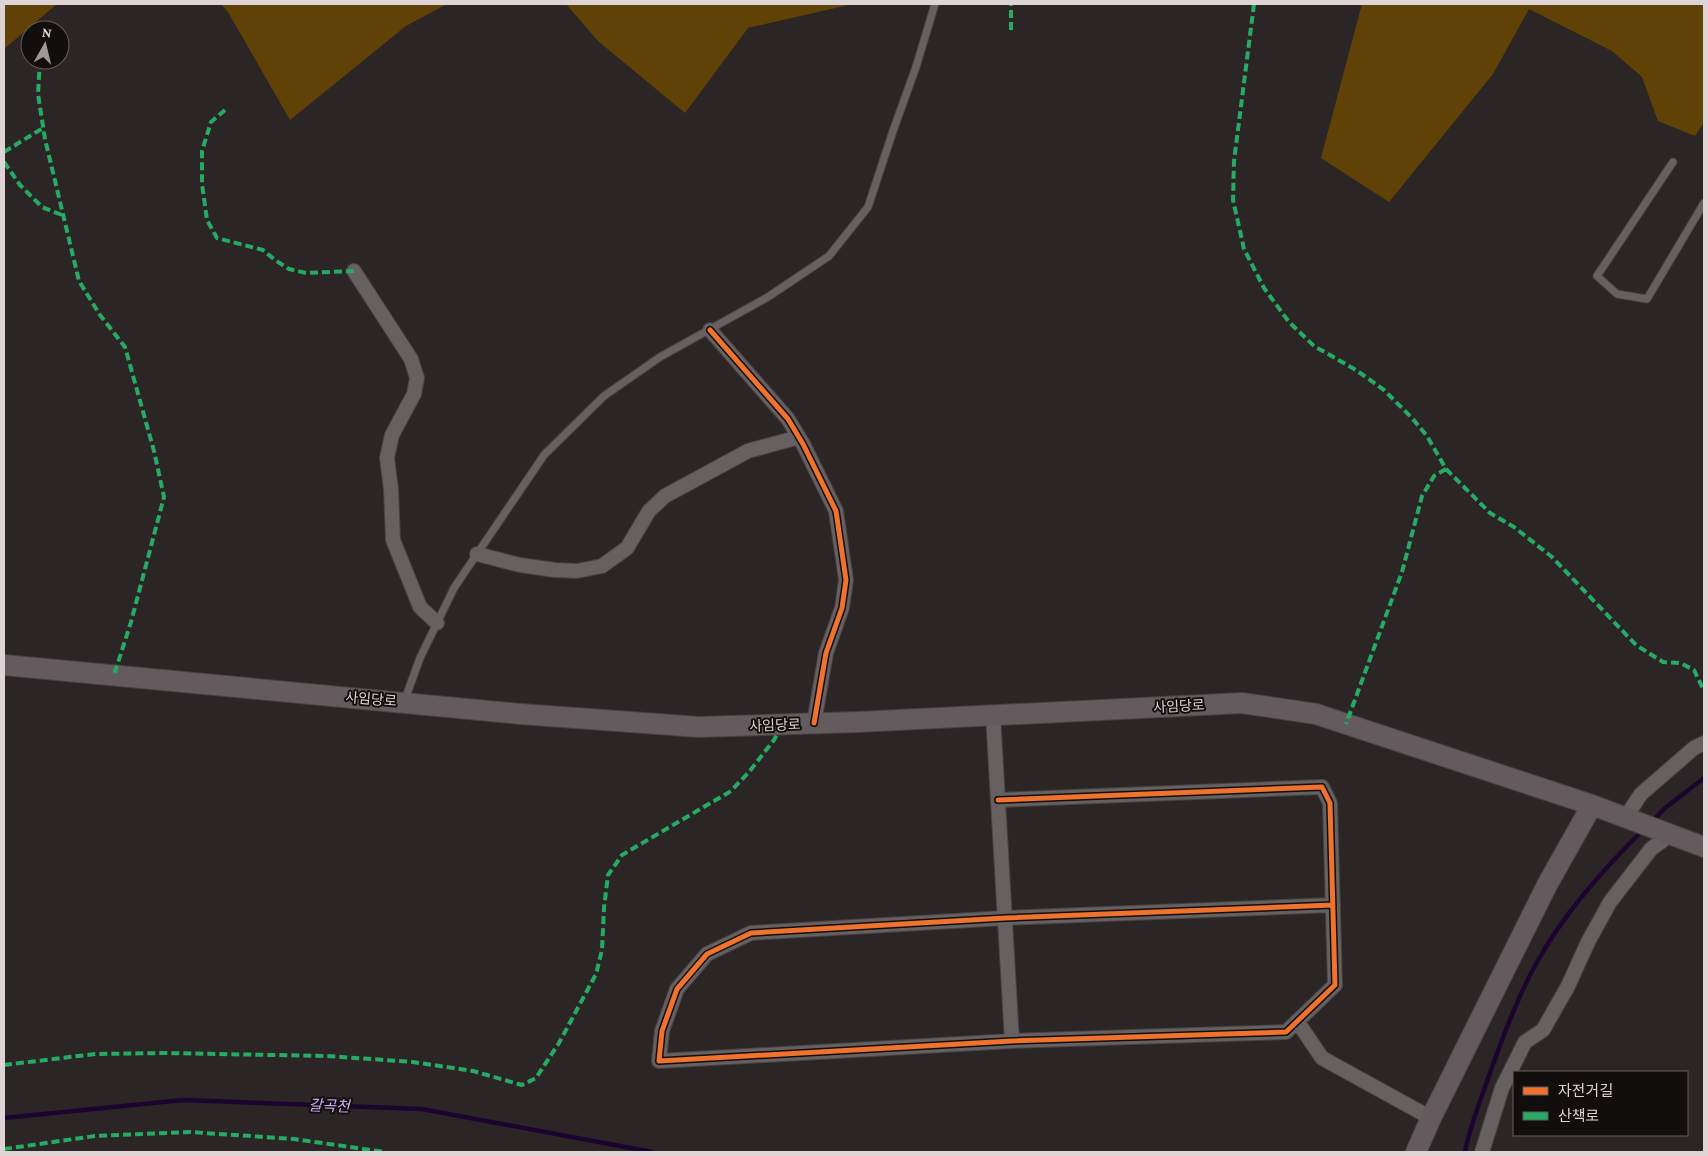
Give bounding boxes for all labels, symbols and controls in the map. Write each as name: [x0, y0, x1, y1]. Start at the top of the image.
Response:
north arrow: [20, 20, 70, 70]
text: N: [41, 24, 53, 41]
street label: 사임당로: [345, 689, 397, 709]
street label: 사임당로: [1153, 697, 1205, 715]
street label: 사임당로: [749, 716, 801, 734]
legend: [1513, 1071, 1688, 1136]
text: 자전거길: [1558, 1083, 1613, 1099]
water label: 갈곡천: [308, 1097, 352, 1115]
text: 산책로: [1558, 1108, 1599, 1124]

